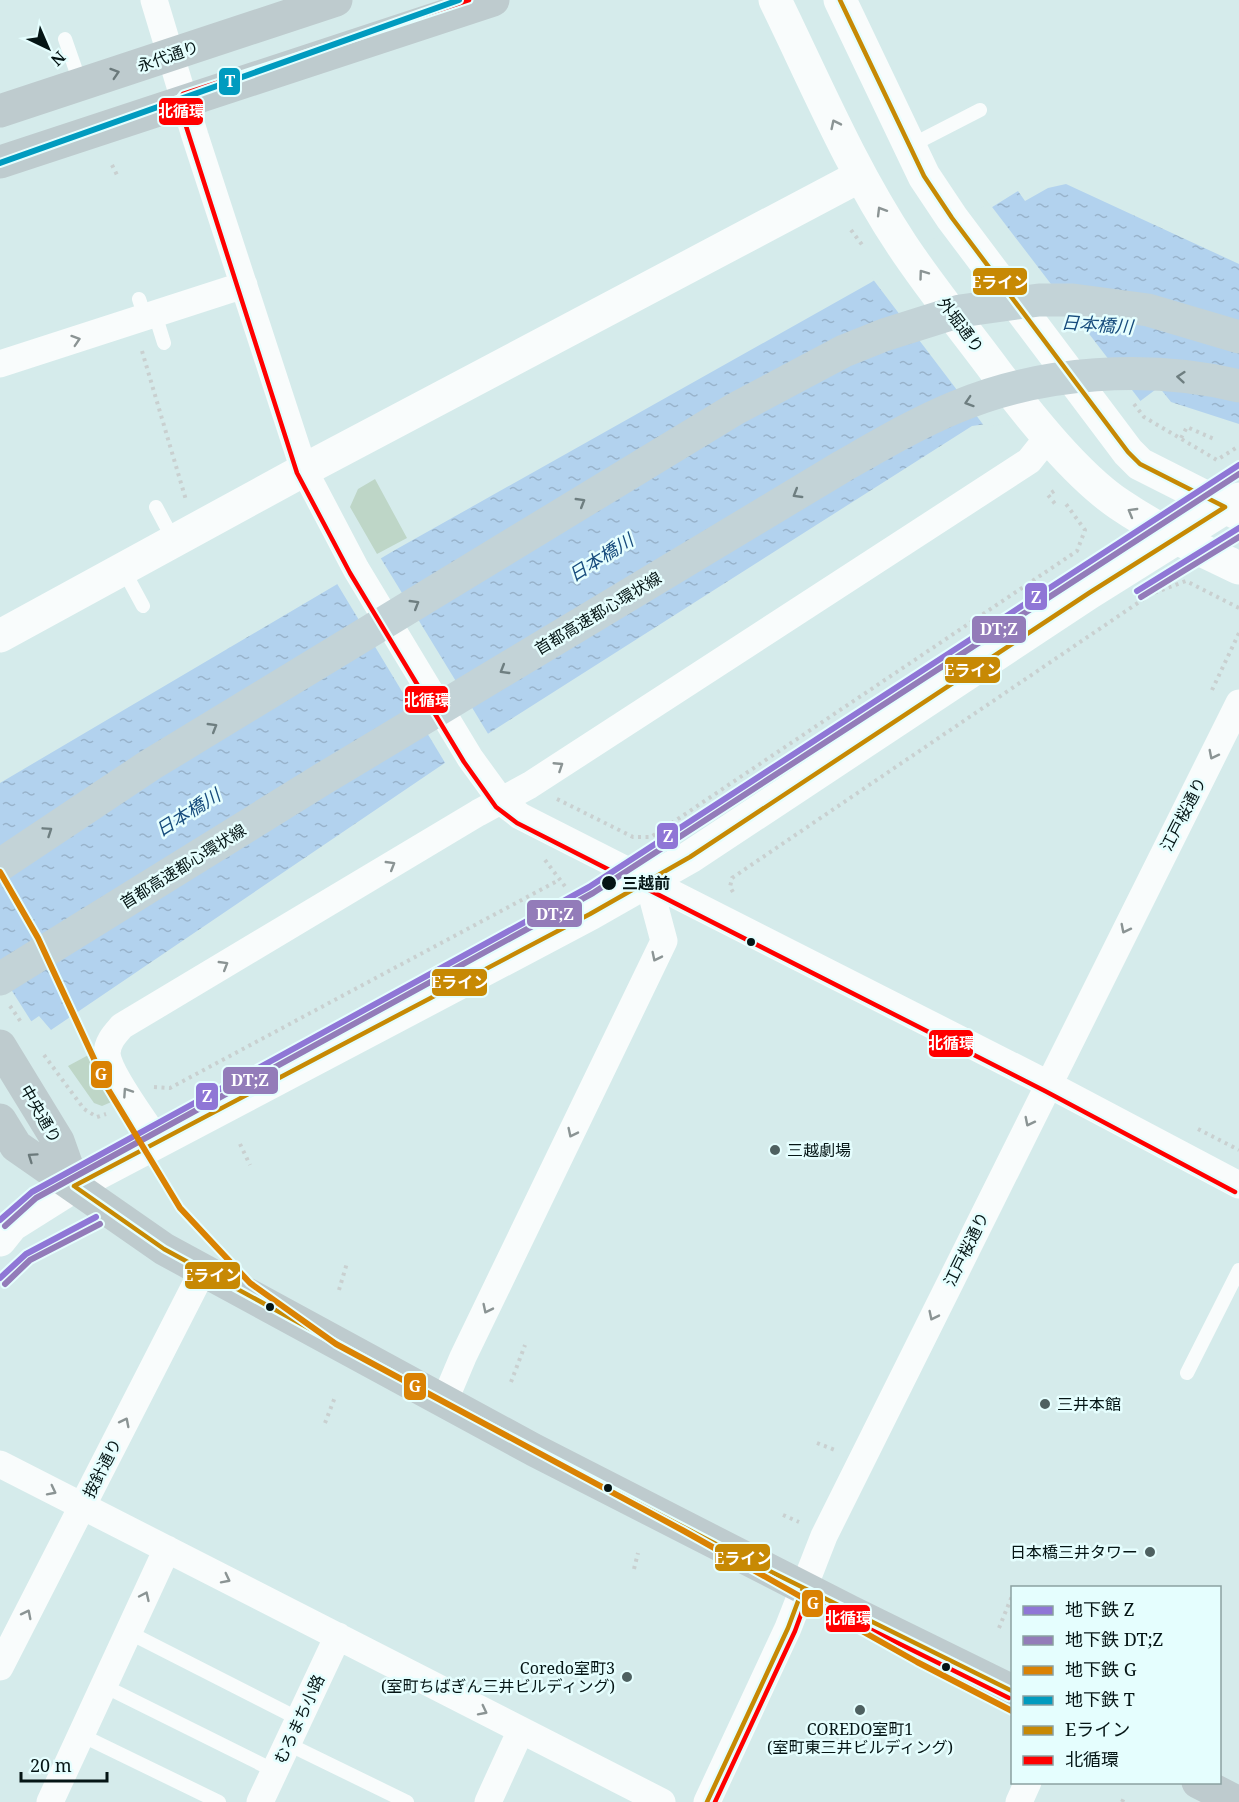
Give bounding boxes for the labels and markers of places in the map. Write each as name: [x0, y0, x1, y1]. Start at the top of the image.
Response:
place label: 三越前: [622, 872, 670, 894]
marker: 三越前: [600, 874, 618, 892]
unlabelled marker: [745, 936, 757, 948]
place label: 三越劇場: [787, 1139, 851, 1161]
marker: 三越劇場: [768, 1143, 782, 1157]
unlabelled marker: [264, 1301, 276, 1313]
place label: 三井本館: [1057, 1393, 1121, 1415]
marker: 三井本館: [1038, 1397, 1052, 1411]
unlabelled marker: [602, 1482, 614, 1494]
place label: 日本橋三井タワー: [1010, 1541, 1138, 1563]
marker: 日本橋三井タワー: [1143, 1545, 1157, 1559]
place label: Coredo室町3 (室町ちばぎん三井ビルディング): [381, 1657, 615, 1697]
unlabelled marker: [940, 1661, 952, 1673]
marker: Coredo室町3 (室町ちばぎん三井ビルディング): [620, 1670, 634, 1684]
marker: COREDO室町1 (室町東三井ビルディング): [853, 1703, 867, 1717]
place label: COREDO室町1 (室町東三井ビルディング): [767, 1718, 953, 1758]

